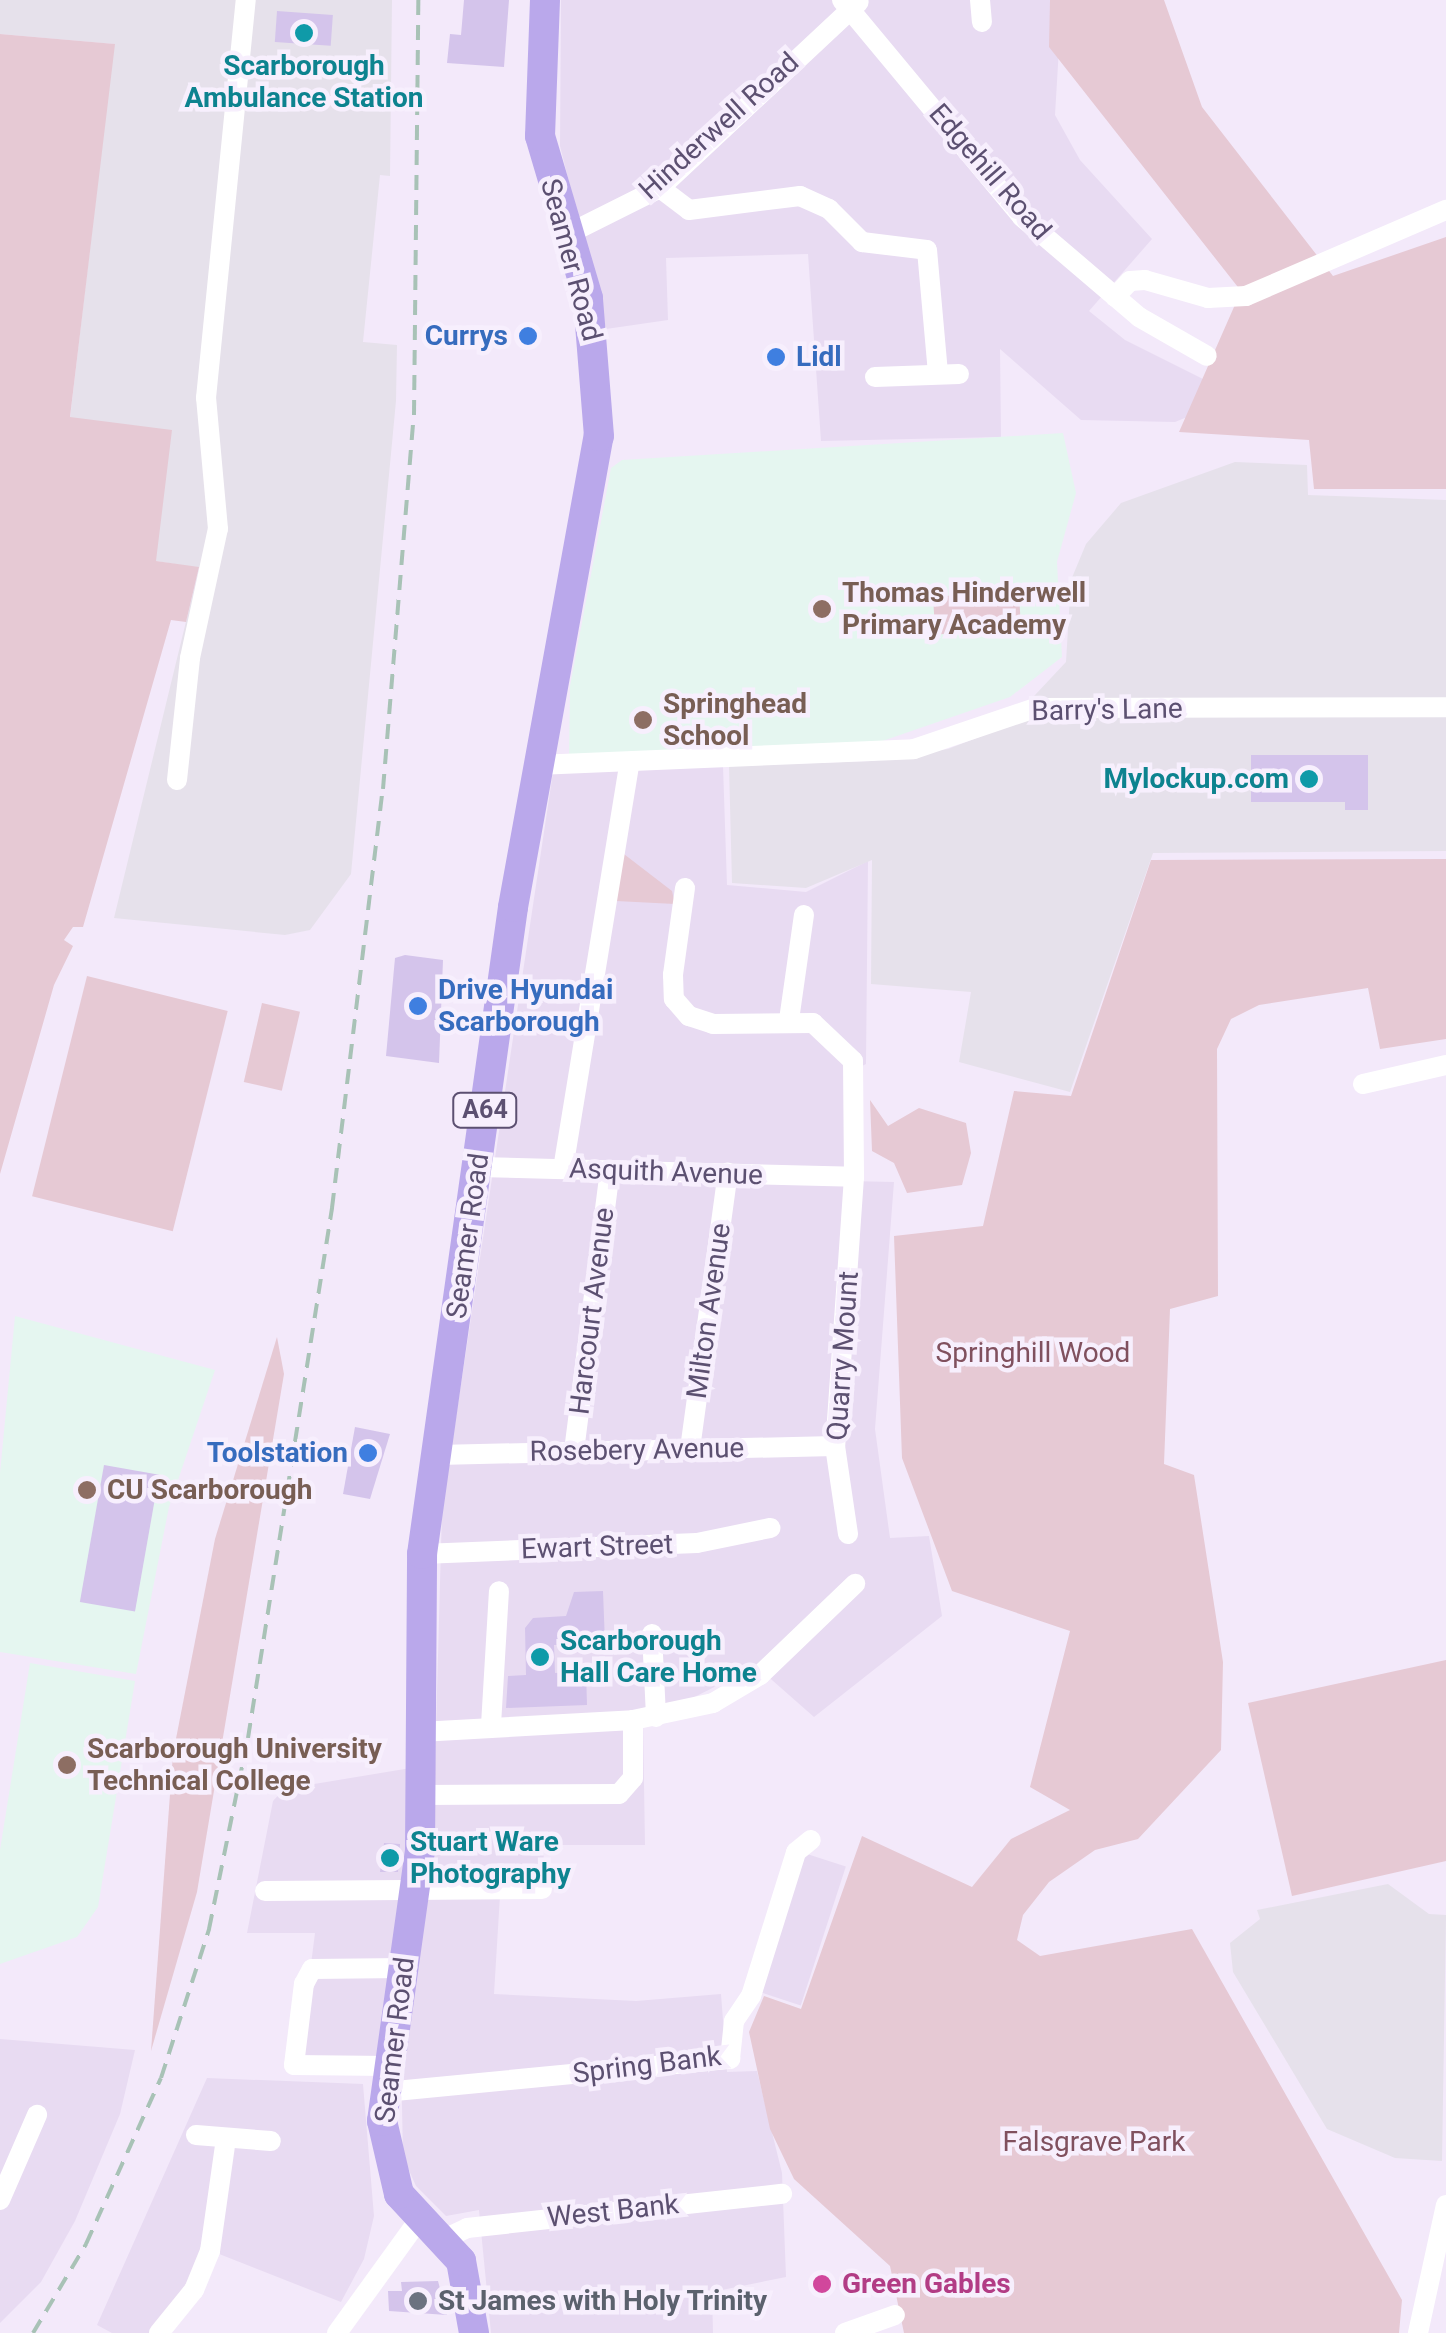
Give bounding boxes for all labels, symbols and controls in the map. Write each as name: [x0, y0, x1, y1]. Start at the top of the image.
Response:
marker: Scarborough Ambulance Station: [293, 22, 315, 44]
street label: Hinderwell Road: [632, 45, 806, 207]
place label: Scarborough Ambulance Station: [185, 49, 423, 115]
street label: Edgehill Road: [922, 97, 1058, 247]
street label: Seamer Road: [533, 175, 609, 345]
place label: Currys: [425, 319, 508, 353]
marker: Currys: [517, 325, 539, 347]
place label: Lidl: [796, 340, 842, 374]
marker: Lidl: [765, 346, 787, 368]
place label: Thomas Hinderwell Primary Academy: [842, 576, 1086, 642]
marker: Thomas Hinderwell Primary Academy: [811, 598, 833, 620]
place label: Springhead School: [663, 687, 807, 753]
street label: Barry's Lane: [1031, 692, 1183, 728]
marker: Springhead School: [632, 709, 654, 731]
place label: Mylockup.com: [1103, 762, 1289, 796]
marker: Mylockup.com: [1298, 768, 1320, 790]
place label: Drive Hyundai Scarborough: [438, 973, 613, 1039]
marker: Drive Hyundai Scarborough: [407, 995, 429, 1017]
road number: A64: [450, 1090, 520, 1130]
street label: Seamer Road: [440, 1151, 496, 1321]
street label: Asquith Avenue: [568, 1152, 764, 1192]
street label: Harcourt Avenue: [563, 1206, 621, 1416]
street label: Milton Avenue: [680, 1221, 738, 1401]
street label: Quarry Mount: [820, 1270, 866, 1442]
park label: Springhill Wood: [936, 1336, 1130, 1370]
street label: Rosebery Avenue: [529, 1431, 745, 1469]
place label: Toolstation: [207, 1436, 348, 1470]
marker: Toolstation: [357, 1442, 379, 1464]
place label: CU Scarborough: [107, 1473, 312, 1507]
marker: CU Scarborough: [76, 1479, 98, 1501]
street label: Ewart Street: [520, 1528, 674, 1566]
place label: Scarborough Hall Care Home: [560, 1624, 757, 1690]
marker: Scarborough Hall Care Home: [529, 1646, 551, 1668]
place label: Scarborough University Technical College: [87, 1732, 382, 1798]
marker: Scarborough University Technical College: [56, 1754, 78, 1776]
place label: Stuart Ware Photography: [410, 1825, 571, 1891]
marker: Stuart Ware Photography: [379, 1847, 401, 1869]
street label: Seamer Road: [368, 1955, 422, 2125]
street label: Spring Bank: [571, 2039, 723, 2091]
park label: Falsgrave Park: [1003, 2125, 1185, 2159]
street label: West Bank: [546, 2187, 680, 2235]
place label: Green Gables: [842, 2267, 1011, 2301]
marker: Green Gables: [811, 2273, 833, 2295]
place label: St James with Holy Trinity: [438, 2284, 768, 2318]
marker: St James with Holy Trinity: [407, 2290, 429, 2312]

